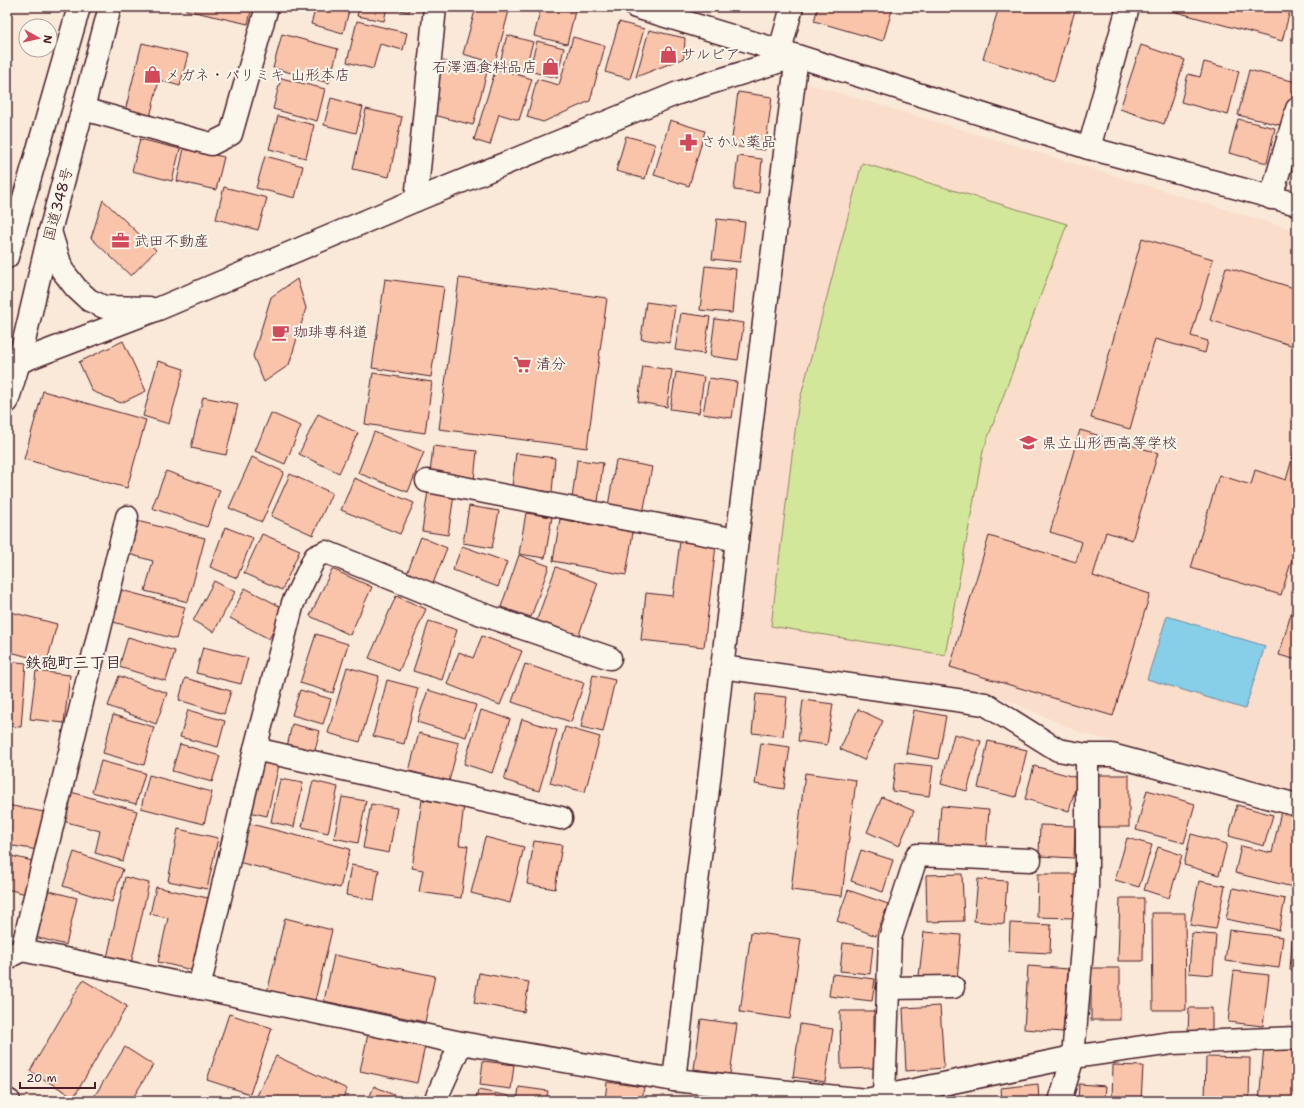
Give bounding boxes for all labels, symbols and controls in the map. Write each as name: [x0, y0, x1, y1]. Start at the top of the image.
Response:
north arrow: [18, 18, 58, 58]
text: N: [39, 34, 55, 45]
shop icon: サルビア: [658, 44, 678, 64]
place label: サルビア: [681, 44, 740, 64]
place label: 石澤酒食料品店: [432, 57, 537, 77]
shop icon: 石澤酒食料品店: [540, 57, 560, 77]
shop icon: メガネ・パリミキ 山形本店: [142, 65, 162, 85]
place label: メガネ・パリミキ 山形本店: [165, 65, 350, 85]
pharmacy icon: さかい薬品: [678, 132, 698, 152]
place label: さかい薬品: [701, 132, 776, 152]
street label: 国道348号: [39, 165, 77, 243]
office icon: 武田不動産: [111, 231, 131, 251]
place label: 武田不動産: [134, 231, 209, 251]
cafe icon: 珈琲専科道: [270, 322, 290, 342]
place label: 珈琲専科道: [293, 322, 368, 342]
supermarket icon: 清分: [513, 354, 533, 374]
place label: 清分: [536, 354, 566, 374]
school or university icon: 県立山形西高等学校: [1019, 433, 1039, 453]
place label: 県立山形西高等学校: [1042, 433, 1177, 453]
district label: 鉄砲町三丁目: [25, 652, 121, 673]
scale bar: [20, 1064, 95, 1090]
text: 20 m: [26, 1070, 57, 1086]

